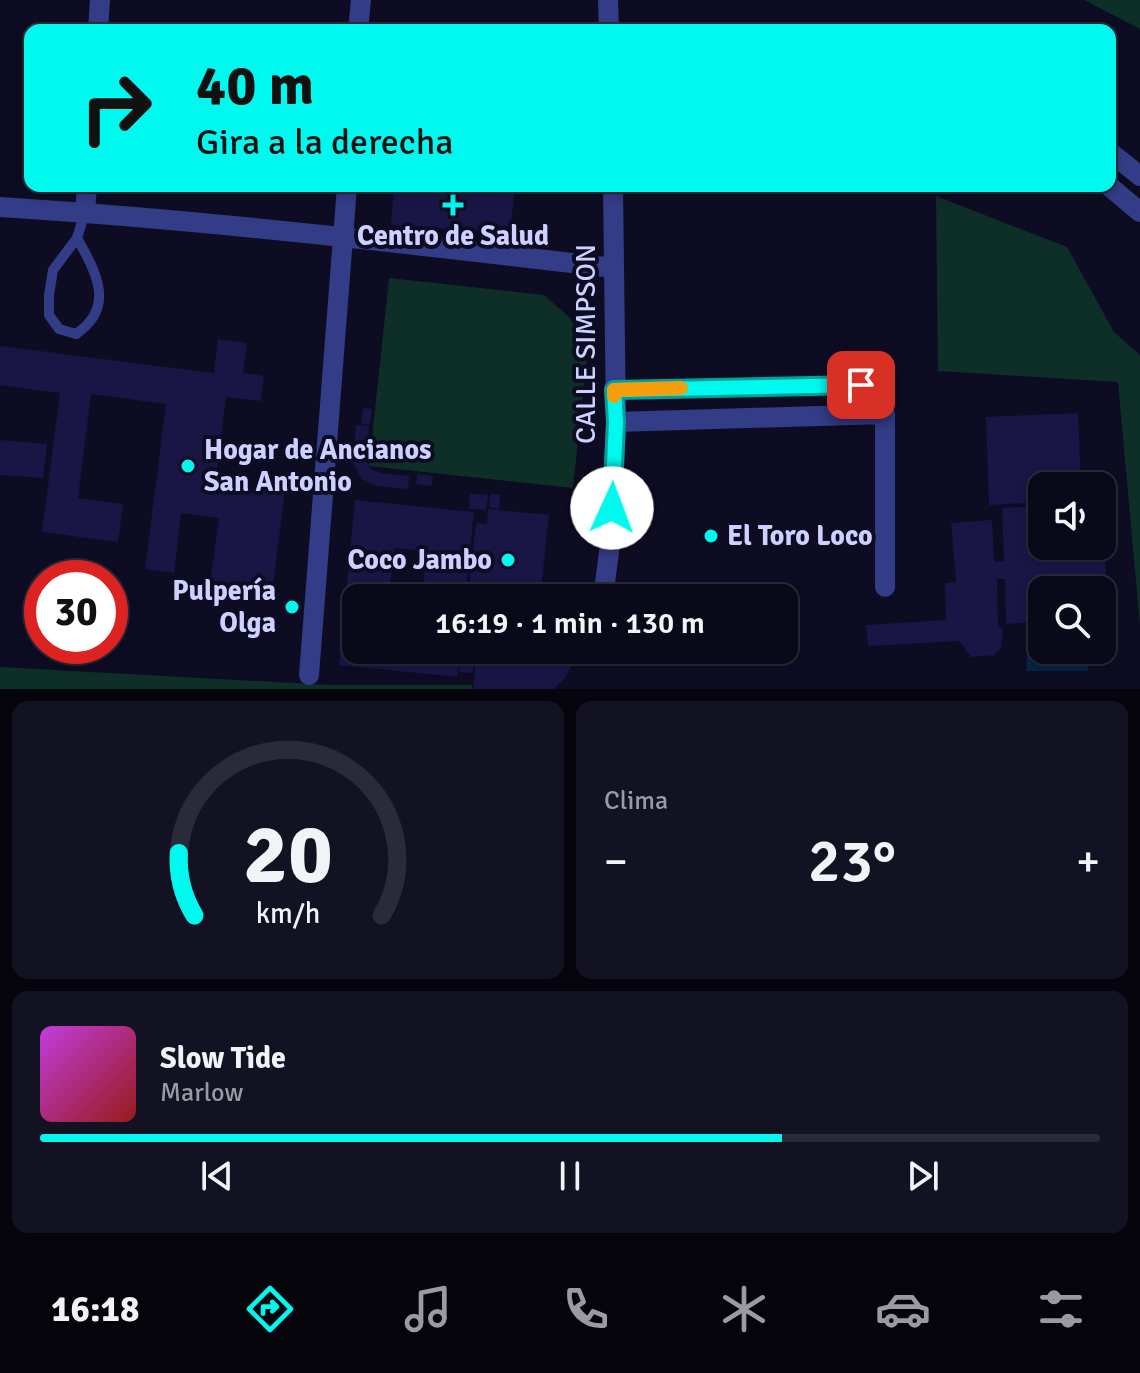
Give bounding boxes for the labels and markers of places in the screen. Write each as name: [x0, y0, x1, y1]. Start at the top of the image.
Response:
marker: Centro de Salud: [442, 194, 464, 216]
place label: Centro de Salud: [357, 219, 549, 253]
pin: [827, 351, 895, 419]
place label: Hogar de Ancianos San Antonio: [204, 433, 431, 499]
marker: Hogar de Ancianos San Antonio: [179, 457, 197, 475]
place label: El Toro Loco: [727, 519, 873, 553]
marker: El Toro Loco: [702, 527, 720, 545]
place label: Coco Jambo: [347, 543, 492, 577]
marker: Coco Jambo: [499, 551, 517, 569]
place label: Pulpería Olga: [172, 574, 276, 640]
marker: Pulpería Olga: [283, 598, 301, 616]

